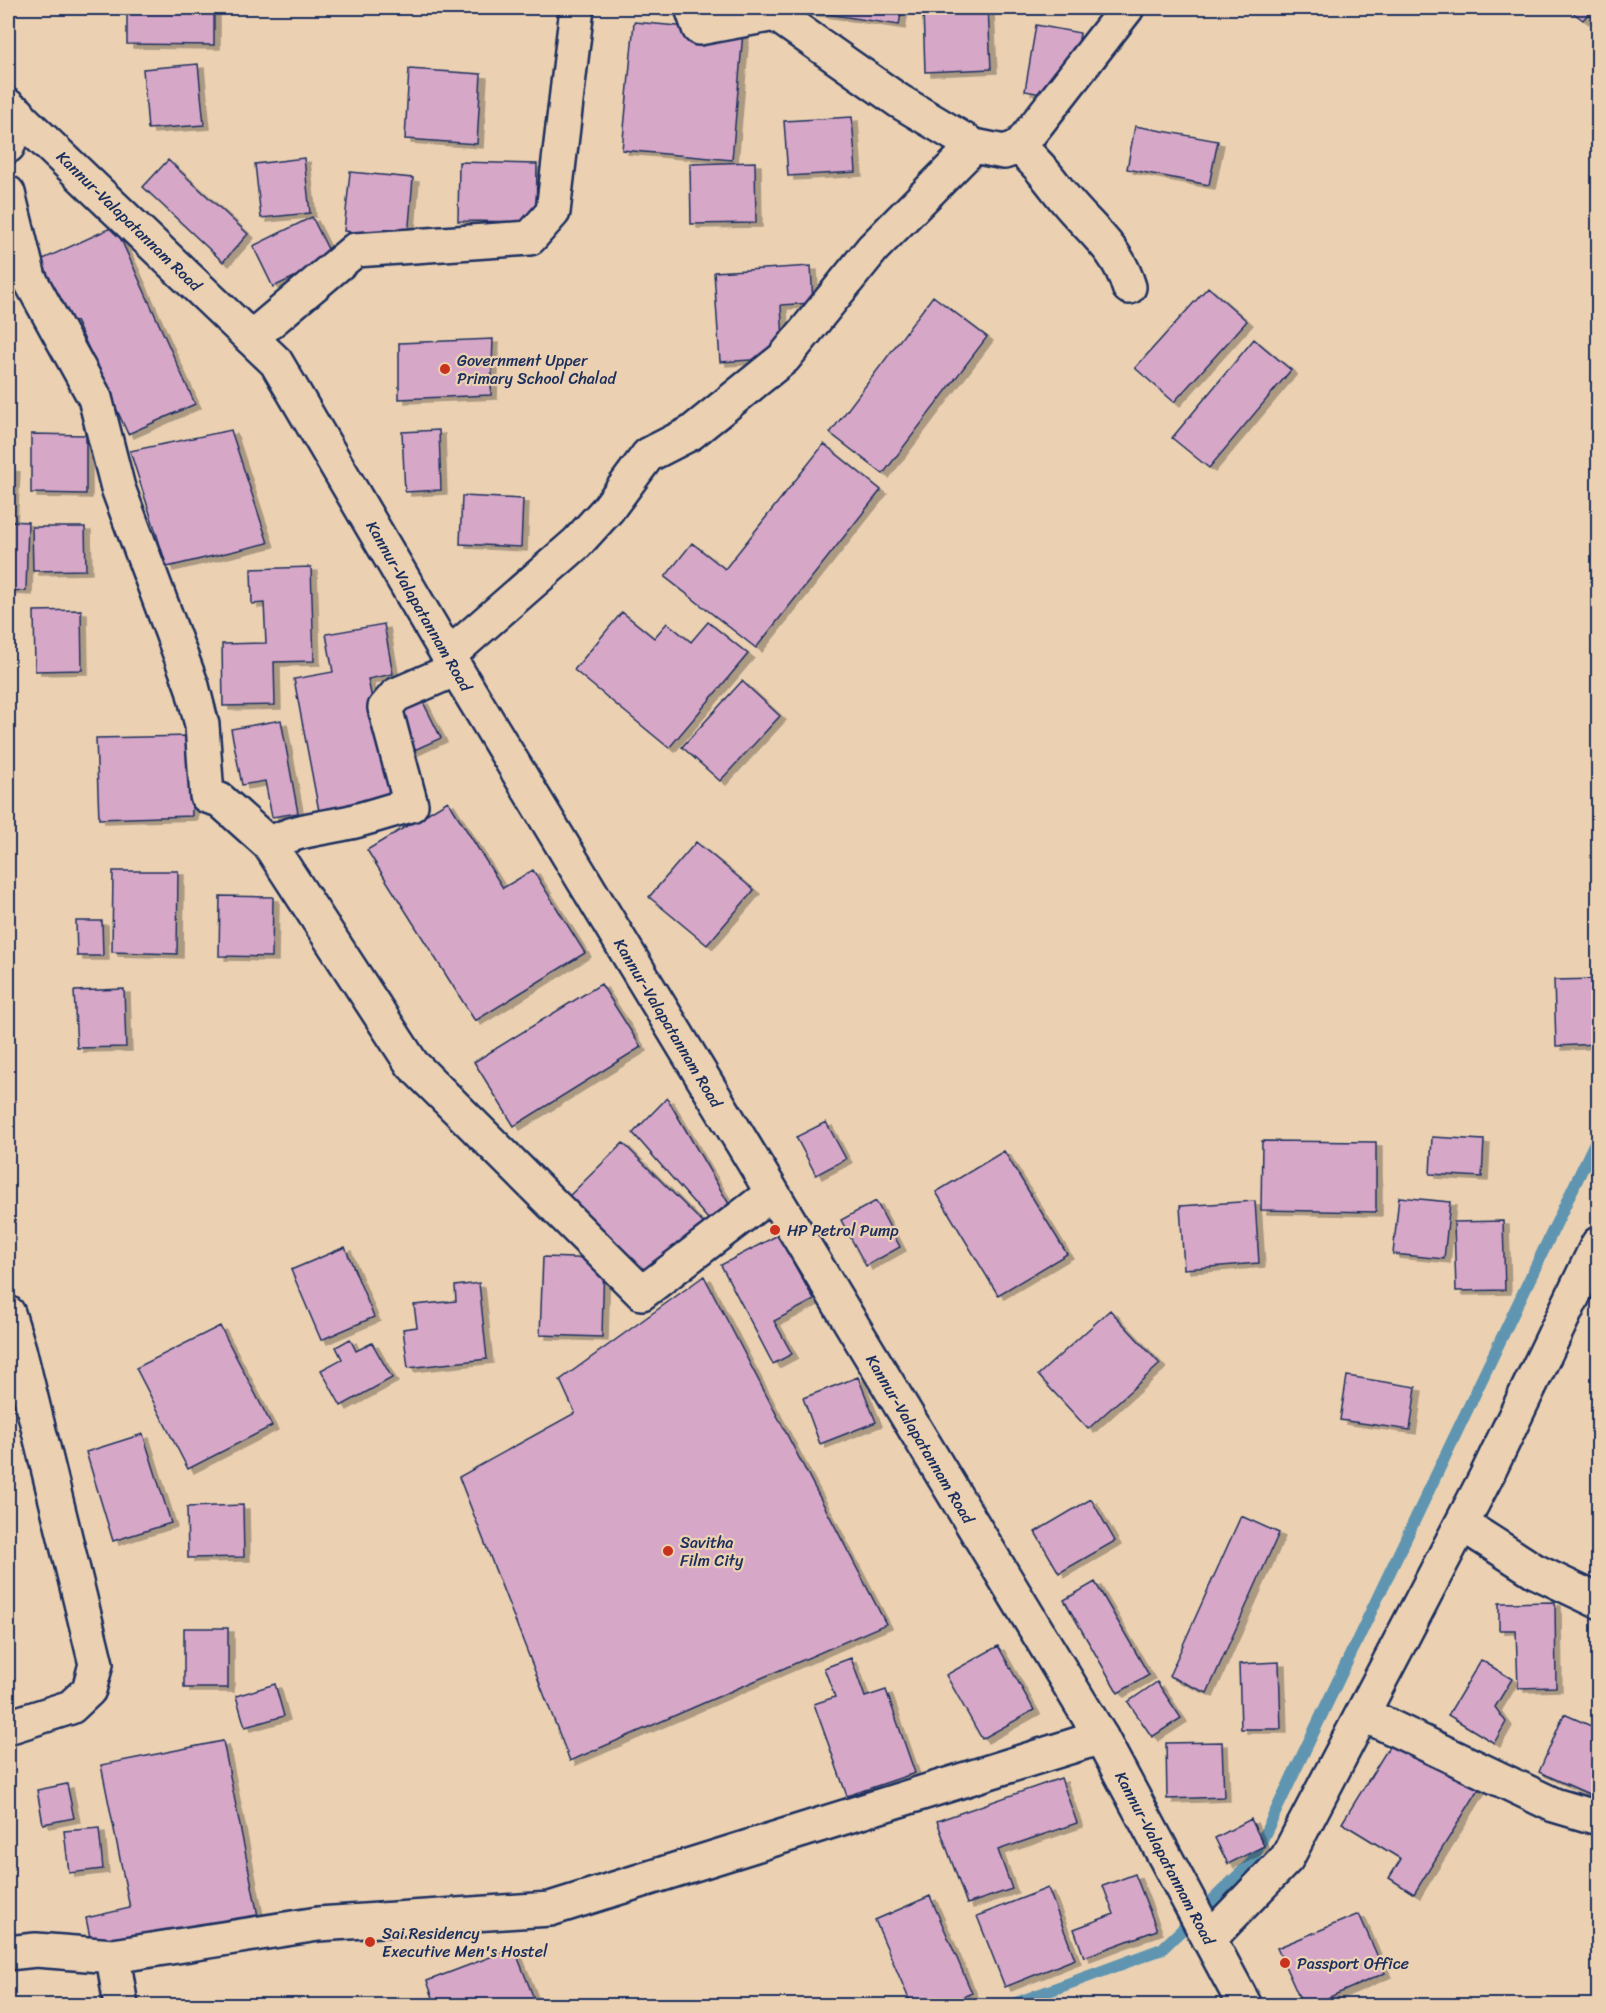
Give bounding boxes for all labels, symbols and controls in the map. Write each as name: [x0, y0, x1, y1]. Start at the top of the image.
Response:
street label: Kannur-Valapatannam Road: [49, 143, 210, 300]
place label: Government Upper Primary School Chalad: [457, 346, 617, 393]
marker: Government Upper Primary School Chalad: [438, 362, 452, 376]
street label: Kannur-Valapatannam Road: [358, 515, 481, 698]
street label: Kannur-Valapatannam Road: [606, 933, 731, 1115]
place label: HP Petrol Pump: [787, 1216, 899, 1245]
marker: HP Petrol Pump: [768, 1223, 782, 1237]
street label: Kannur-Valapatannam Road: [858, 1349, 983, 1531]
place label: Savitha Film City: [680, 1528, 744, 1575]
marker: Savitha Film City: [661, 1544, 675, 1558]
street label: Kannur-Valapatannam Road: [1107, 1766, 1224, 1952]
place label: Sai Residency Executive Men's Hostel: [382, 1919, 548, 1966]
marker: Sai Residency Executive Men's Hostel: [363, 1935, 377, 1949]
place label: Passport Office: [1297, 1949, 1409, 1978]
marker: Passport Office: [1278, 1956, 1292, 1970]

